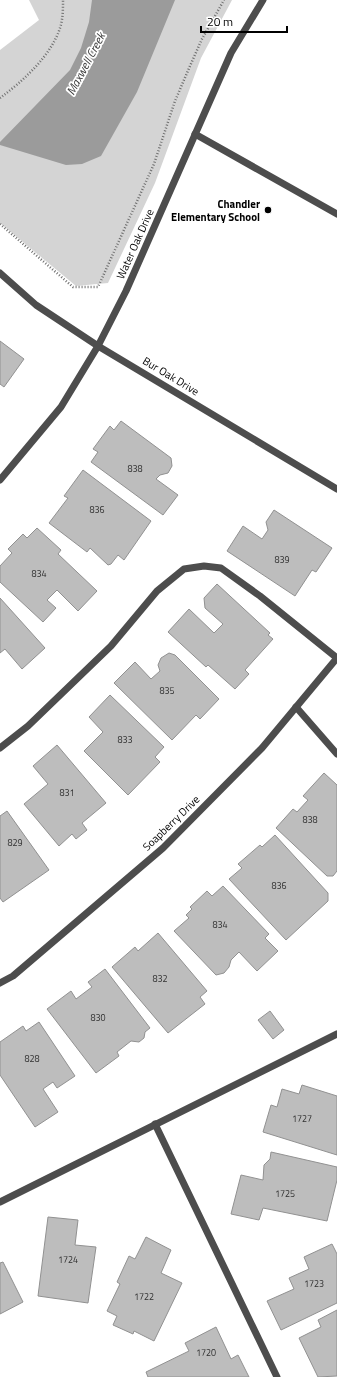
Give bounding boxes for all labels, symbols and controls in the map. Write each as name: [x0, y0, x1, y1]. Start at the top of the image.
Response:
scale bar: [201, 8, 287, 34]
text: 20 m: [207, 12, 233, 31]
water label: Maxwell Creek: [61, 28, 111, 98]
place label: Chandler Elementary School: [171, 196, 260, 225]
marker: Chandler Elementary School: [263, 205, 273, 215]
street label: Water Oak Drive: [112, 206, 158, 282]
street label: Bur Oak Drive: [140, 353, 203, 399]
house number: 838: [127, 462, 143, 475]
house number: 836: [89, 503, 105, 516]
house number: 839: [274, 553, 290, 566]
house number: 834: [31, 567, 47, 580]
house number: 835: [159, 684, 175, 697]
house number: 833: [117, 733, 133, 746]
house number: 831: [59, 786, 75, 799]
street label: Soapberry Drive: [139, 791, 203, 854]
house number: 838: [302, 813, 318, 826]
house number: 829: [7, 836, 23, 849]
house number: 836: [271, 879, 287, 892]
house number: 834: [212, 918, 228, 931]
house number: 832: [152, 972, 168, 985]
house number: 830: [90, 1011, 106, 1024]
house number: 828: [24, 1052, 40, 1065]
house number: 1727: [292, 1112, 312, 1125]
house number: 1725: [275, 1187, 295, 1200]
house number: 1724: [58, 1253, 78, 1266]
house number: 1723: [304, 1277, 324, 1290]
house number: 1722: [134, 1290, 154, 1303]
house number: 1720: [196, 1346, 216, 1359]

